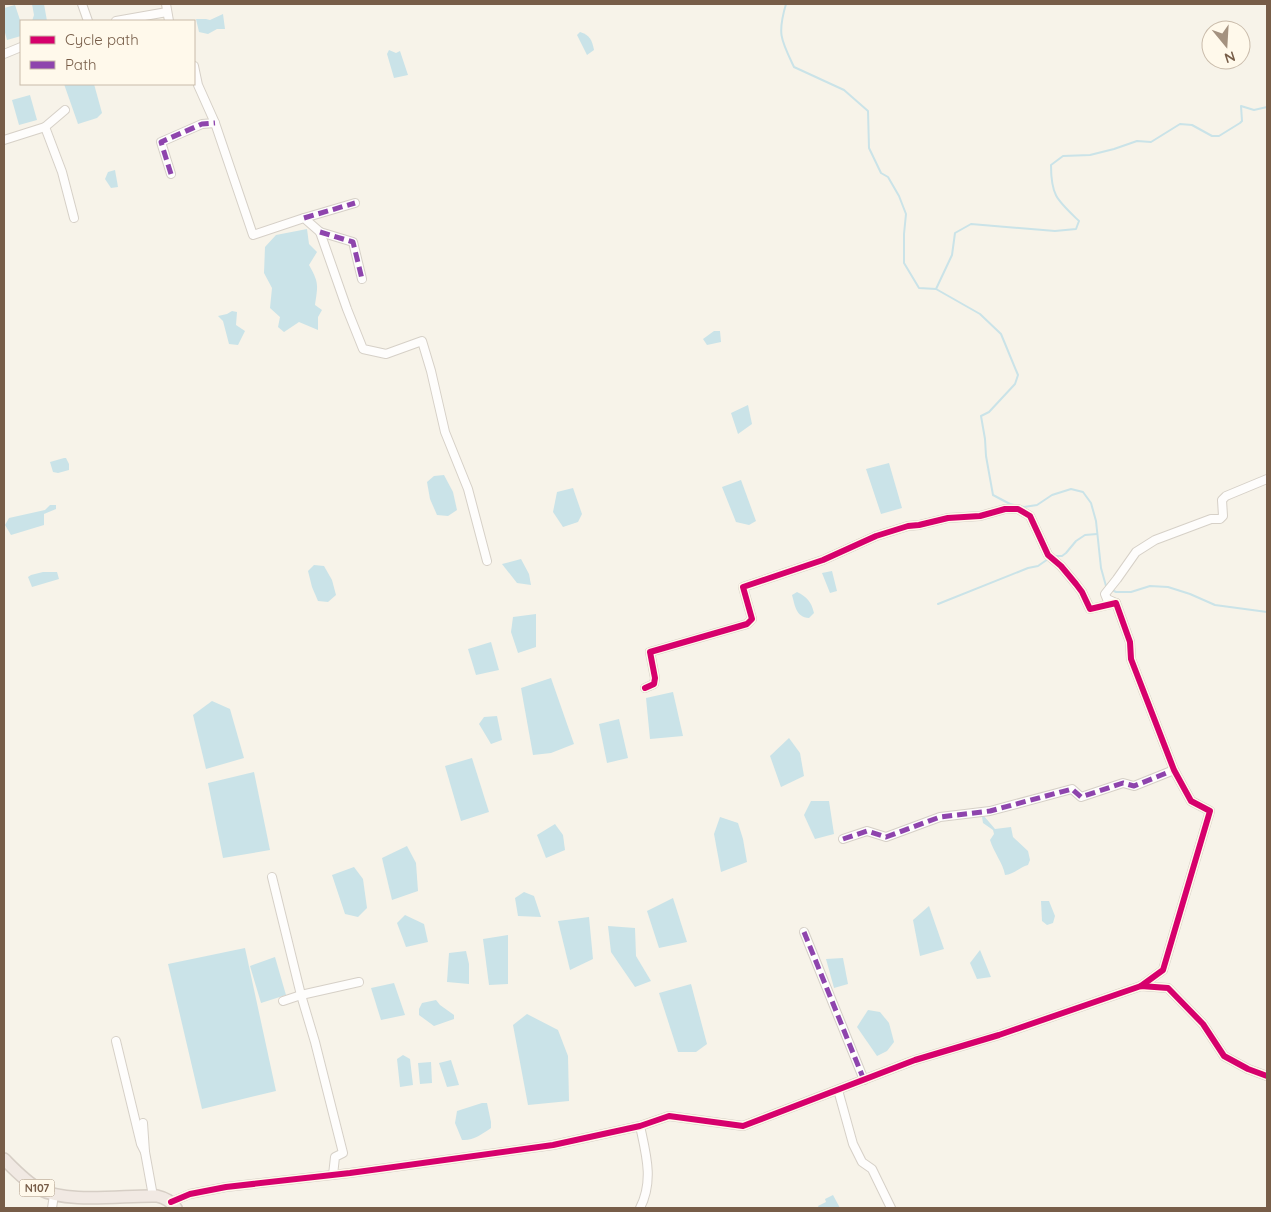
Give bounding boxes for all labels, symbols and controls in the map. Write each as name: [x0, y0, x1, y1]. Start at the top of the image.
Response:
legend: [20, 20, 195, 85]
north arrow: [1201, 20, 1251, 70]
text: Cycle path: [65, 30, 139, 49]
text: N: [1222, 47, 1238, 68]
text: Path: [65, 55, 97, 74]
road number: N107: [20, 1180, 54, 1196]

